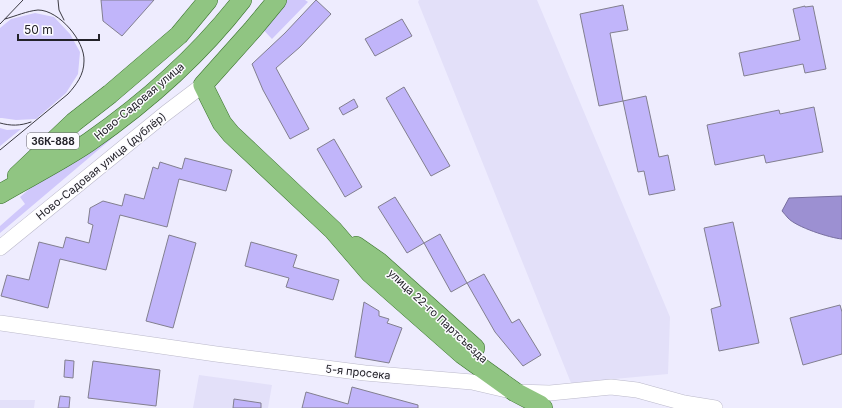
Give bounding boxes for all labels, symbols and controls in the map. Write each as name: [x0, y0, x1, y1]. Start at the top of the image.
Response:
scale bar: [18, 16, 99, 42]
text: 50 m: [24, 22, 53, 37]
street label: Ново-Садовая улица: [91, 59, 187, 143]
street label: Ново-Садовая улица (дублёр): [33, 109, 169, 223]
road number: 36К-888: [27, 133, 79, 149]
street label: улица 22-го Партсъезда: [385, 266, 491, 366]
street label: 5-я просека: [325, 362, 391, 382]

